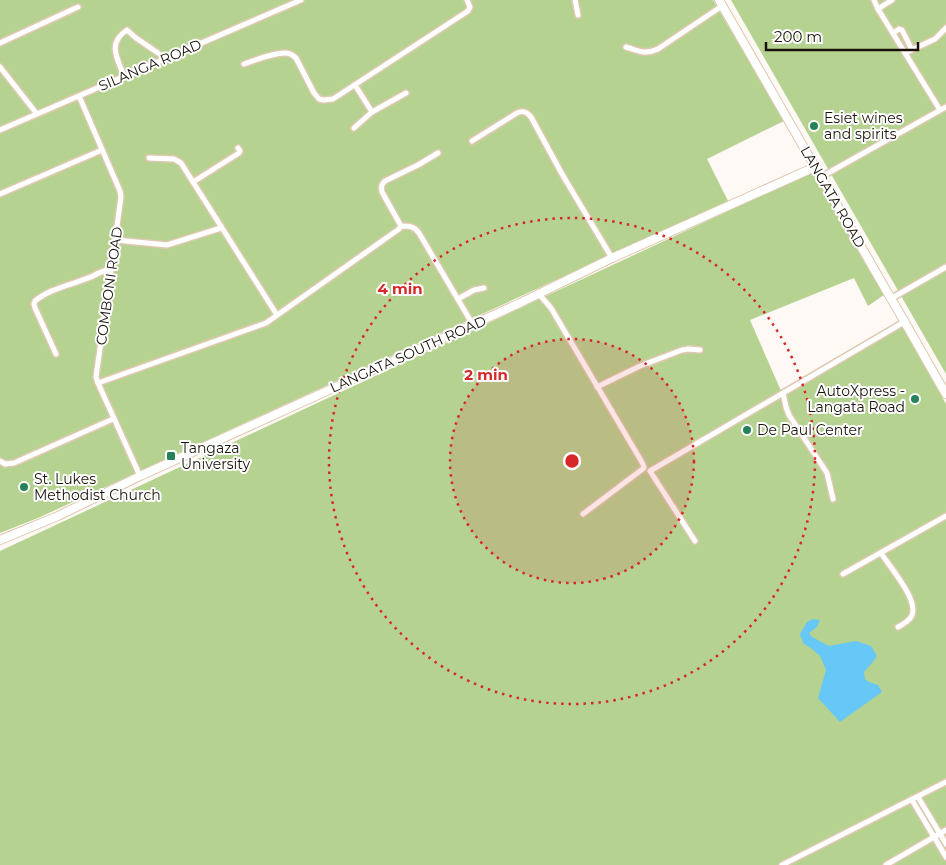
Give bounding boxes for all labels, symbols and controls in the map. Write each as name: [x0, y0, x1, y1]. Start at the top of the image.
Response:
scale bar: [766, 20, 918, 52]
text: 200 m: [774, 27, 822, 46]
street label: SILANGA ROAD: [96, 35, 204, 95]
place label: Esiet wines and spirits: [824, 109, 903, 143]
marker: Esiet wines and spirits: [808, 120, 820, 132]
street label: LANGATA ROAD: [797, 143, 869, 251]
street label: COMBONI ROAD: [92, 226, 126, 346]
text: 4 min: [377, 279, 423, 298]
street label: LANGATA SOUTH ROAD: [327, 311, 489, 397]
text: 2 min: [464, 365, 508, 384]
place label: AutoXpress - Langata Road: [807, 382, 905, 416]
marker: AutoXpress - Langata Road: [909, 393, 921, 405]
place label: De Paul Center: [757, 421, 863, 439]
marker: De Paul Center: [741, 424, 753, 436]
place label: Tangaza University: [181, 439, 250, 473]
marker: Tangaza University: [165, 450, 177, 462]
centre of rings: [563, 452, 581, 470]
place label: St. Lukes Methodist Church: [34, 470, 161, 504]
marker: St. Lukes Methodist Church: [18, 481, 30, 493]

